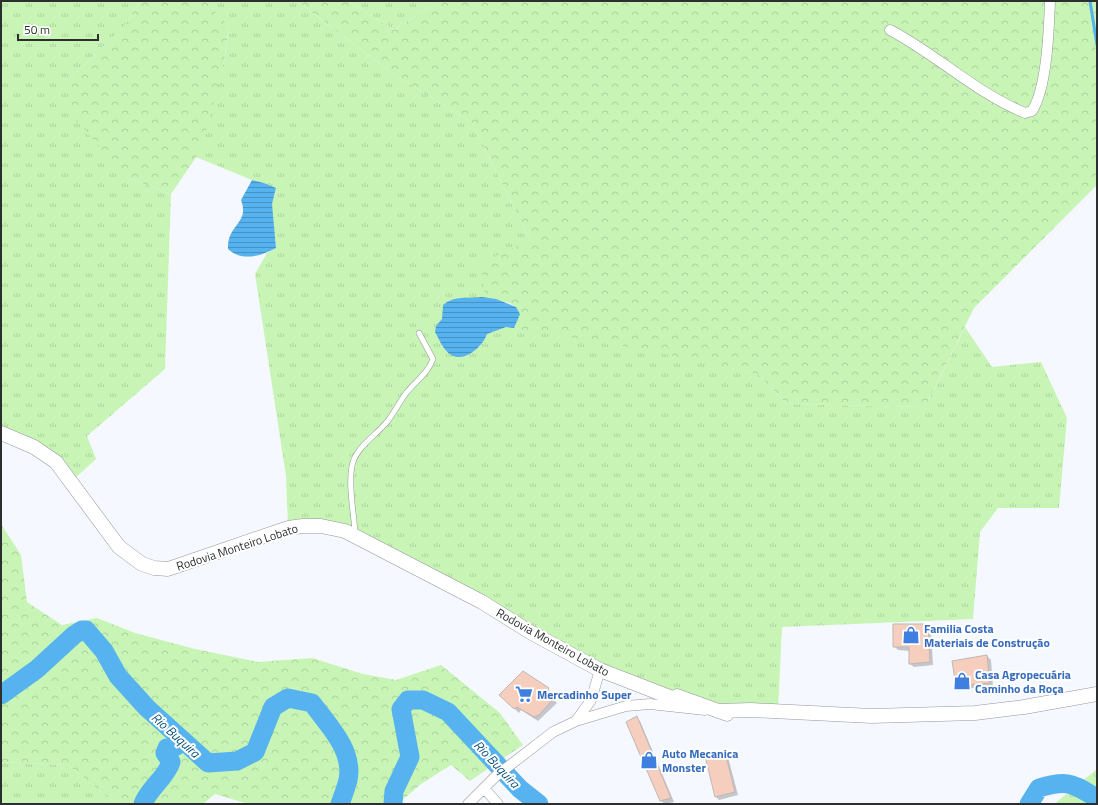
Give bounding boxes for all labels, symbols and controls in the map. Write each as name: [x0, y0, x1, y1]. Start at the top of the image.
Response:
scale bar: [18, 16, 98, 42]
text: 50 m: [24, 20, 50, 39]
street label: Rodovia Monteiro Lobato: [174, 518, 300, 576]
street label: Rodovia Monteiro Lobato: [493, 603, 613, 681]
place label: Familia Costa Materiais de Construção: [924, 619, 1050, 652]
shop icon: Familia Costa Materiais de Construção: [901, 625, 921, 645]
place label: Casa Agropecuária Caminho da Roça: [975, 665, 1071, 698]
shop icon: Casa Agropecuária Caminho da Roça: [952, 671, 972, 691]
supermarket icon: Mercadinho Super: [514, 684, 534, 704]
place label: Mercadinho Super: [537, 685, 632, 704]
water label: Rio Buquira: [147, 708, 206, 763]
water label: Rio Buquira: [469, 735, 526, 794]
place label: Auto Mecanica Monster: [662, 744, 738, 777]
shop icon: Auto Mecanica Monster: [639, 750, 659, 770]

